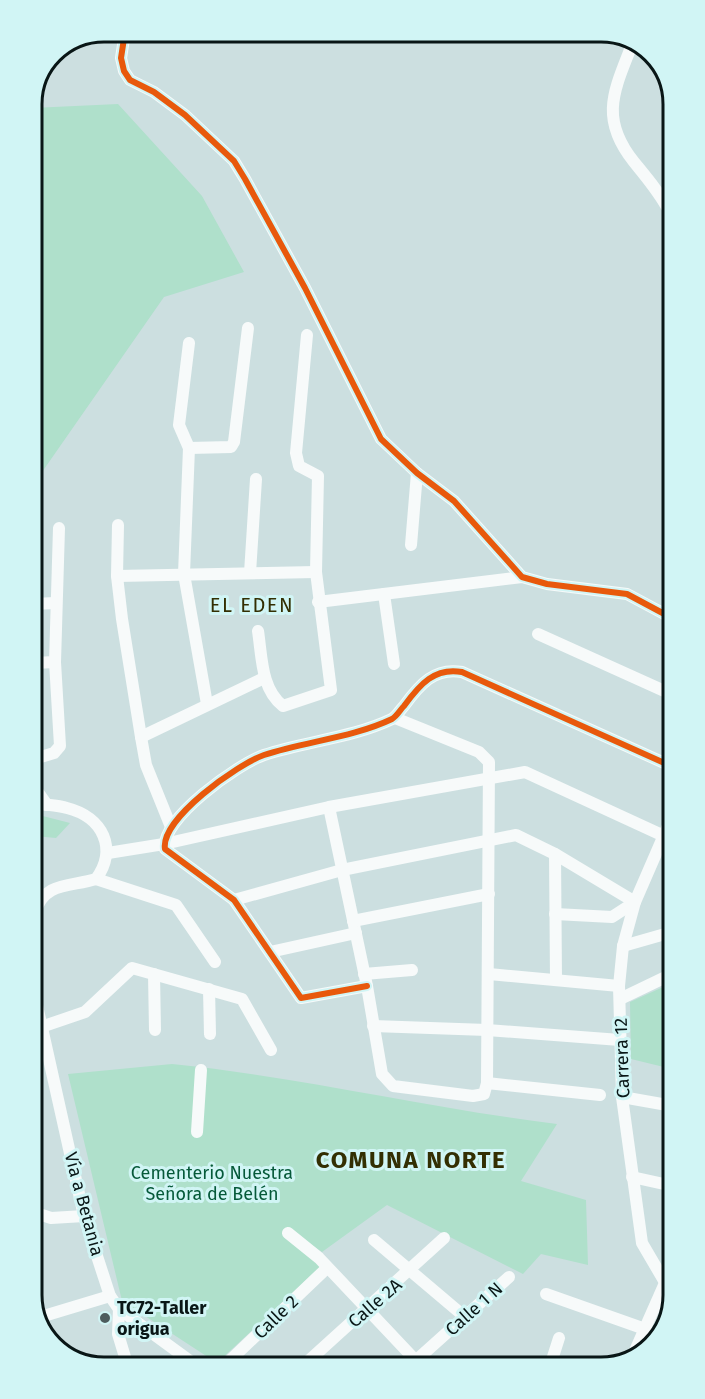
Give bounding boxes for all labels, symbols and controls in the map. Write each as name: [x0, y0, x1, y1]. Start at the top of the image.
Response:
district label: EL EDEN: [210, 593, 294, 617]
street label: Carrera 12: [610, 1017, 634, 1099]
district label: COMUNA NORTE: [316, 1146, 506, 1174]
street label: Vía a Betania: [60, 1150, 108, 1258]
park label: Cementerio Nuestra Señora de Belén: [131, 1162, 293, 1205]
street label: Calle 2A: [344, 1273, 407, 1332]
street label: Calle 1 N: [441, 1278, 507, 1340]
street label: Calle 2: [249, 1290, 303, 1343]
place label: TC72-Taller origua: [117, 1297, 207, 1340]
marker: TC72-Taller origua: [98, 1311, 112, 1325]

